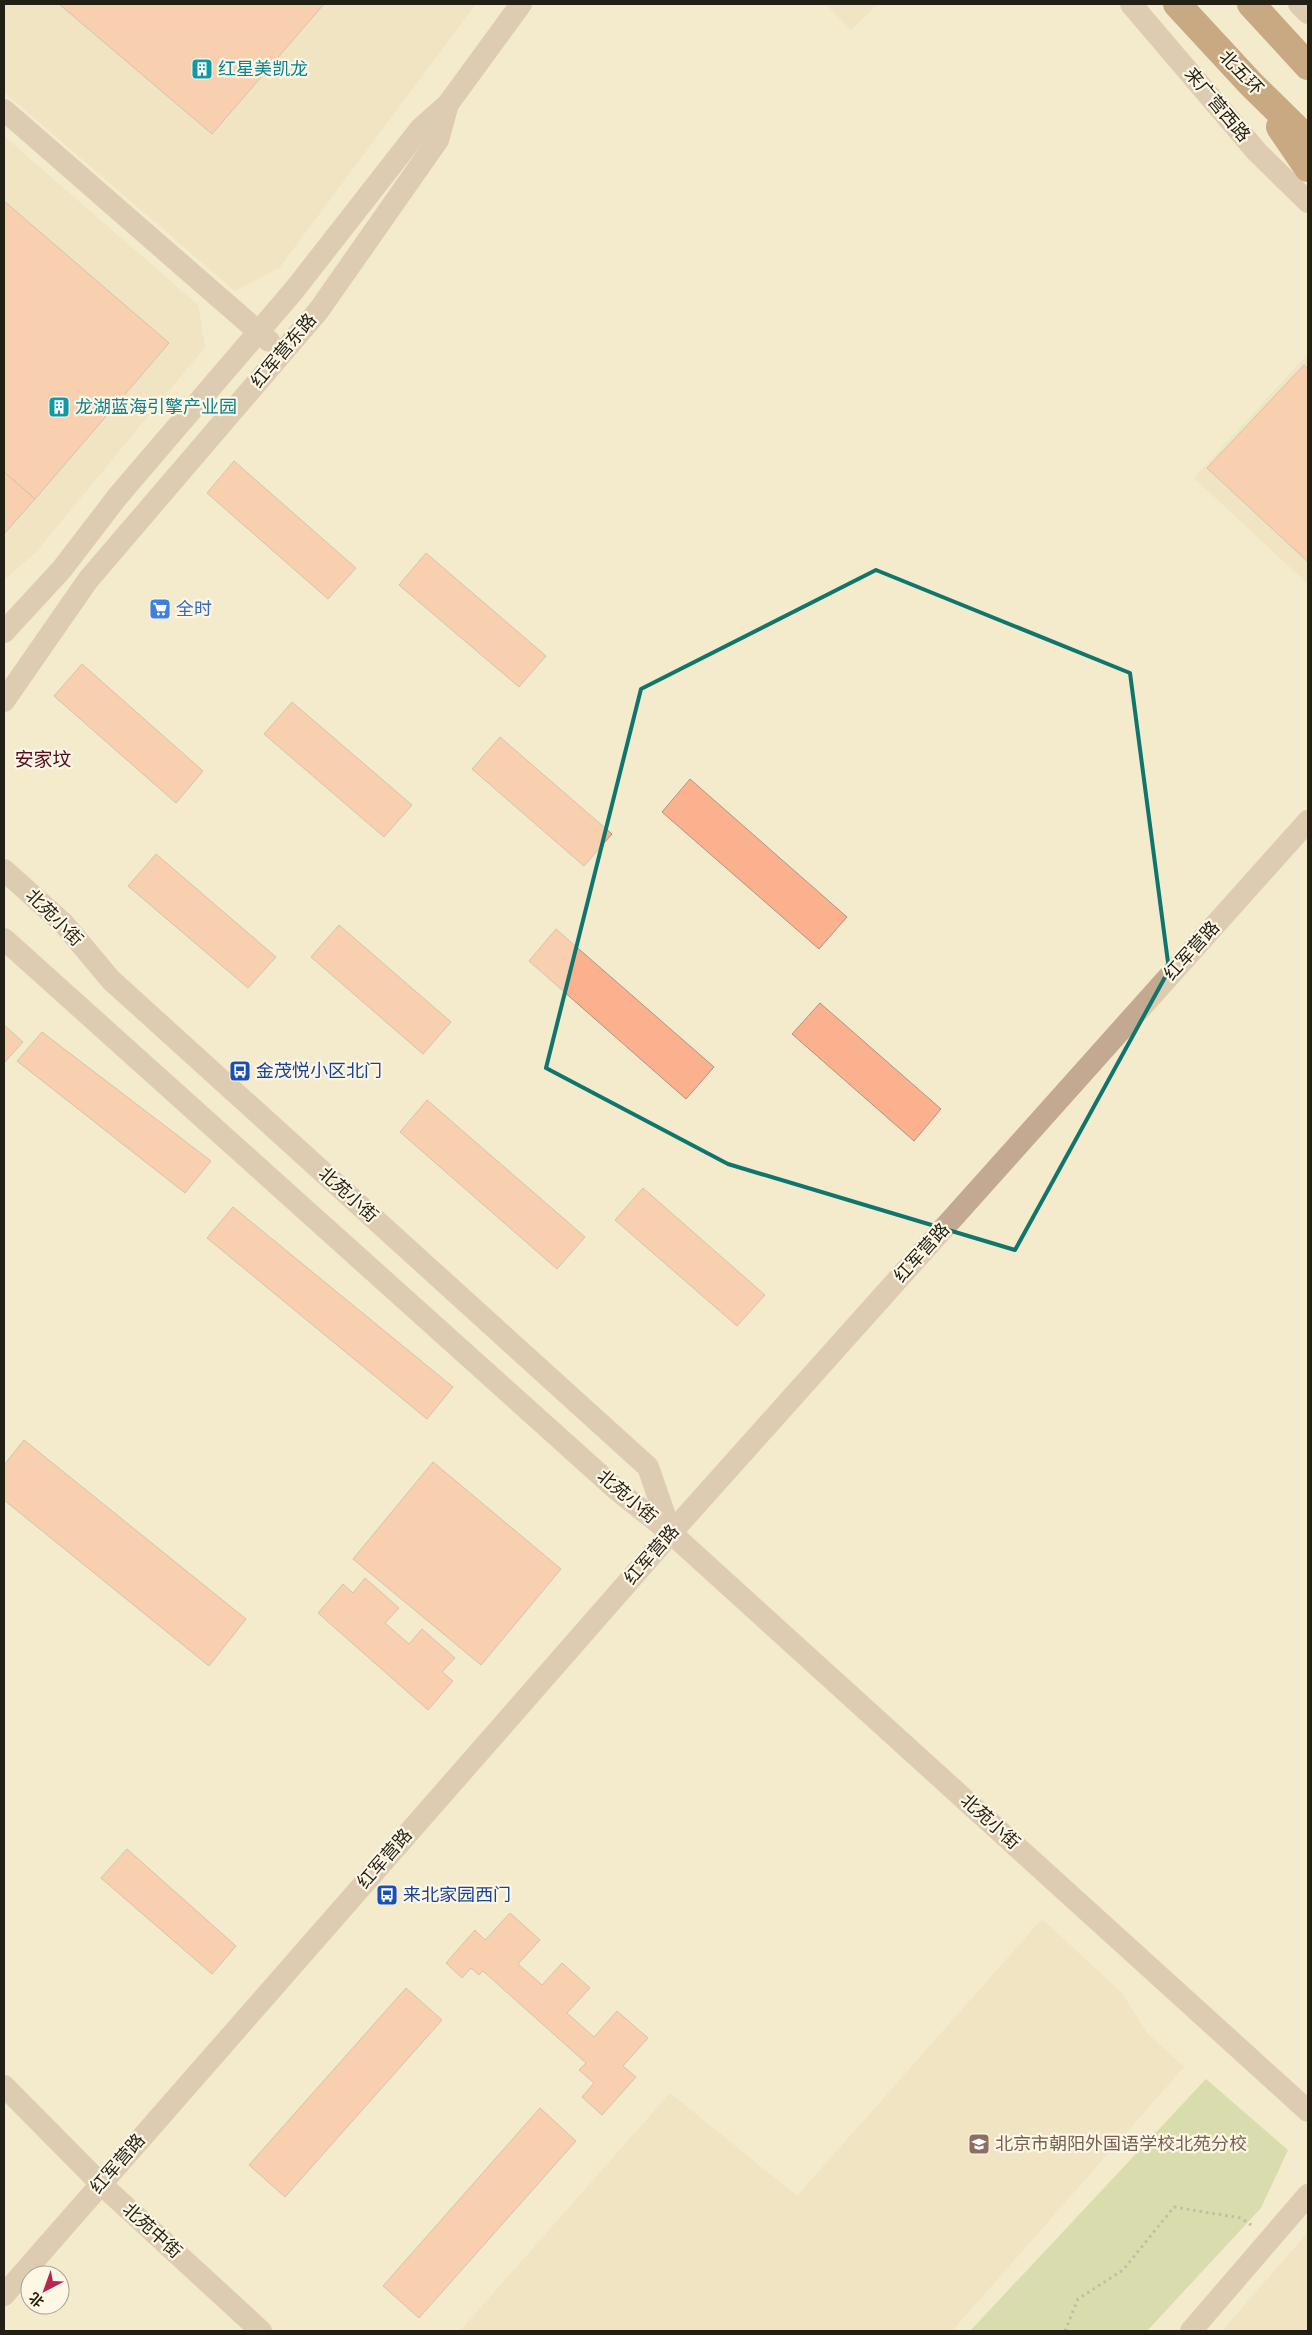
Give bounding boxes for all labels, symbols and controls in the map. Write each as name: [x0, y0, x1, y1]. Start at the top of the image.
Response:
street label: 北五环: [1215, 46, 1267, 100]
building icon: 红星美凯龙: [190, 57, 214, 81]
place label: 红星美凯龙: [218, 59, 308, 80]
street label: 来广营西路: [1180, 64, 1254, 146]
street label: 红军营东路: [247, 310, 321, 392]
building icon: 龙湖蓝海引擎产业园: [47, 395, 71, 419]
place label: 龙湖蓝海引擎产业园: [75, 397, 237, 418]
supermarket icon: 全时: [148, 597, 172, 621]
place label: 全时: [176, 599, 212, 620]
district label: 安家坟: [14, 749, 72, 772]
street label: 北苑小街: [21, 885, 87, 951]
street label: 红军营路: [1160, 917, 1224, 985]
bus stop icon: 金茂悦小区北门: [228, 1059, 252, 1083]
place label: 金茂悦小区北门: [256, 1061, 382, 1082]
street label: 北苑小街: [314, 1163, 382, 1227]
street label: 红军营路: [890, 1219, 954, 1287]
street label: 北苑小街: [593, 1466, 661, 1528]
street label: 红军营路: [620, 1521, 684, 1589]
street label: 北苑小街: [956, 1790, 1024, 1854]
street label: 红军营路: [353, 1825, 417, 1893]
bus stop icon: 来北家园西门: [375, 1883, 399, 1907]
place label: 来北家园西门: [403, 1885, 511, 1906]
street label: 红军营路: [86, 2130, 150, 2198]
school or university icon: 北京市朝阳外国语学校北苑分校: [967, 2132, 991, 2156]
place label: 北京市朝阳外国语学校北苑分校: [995, 2134, 1247, 2155]
street label: 北苑中街: [118, 2199, 186, 2263]
north arrow: [20, 2265, 70, 2315]
text: 北: [26, 2288, 48, 2310]

